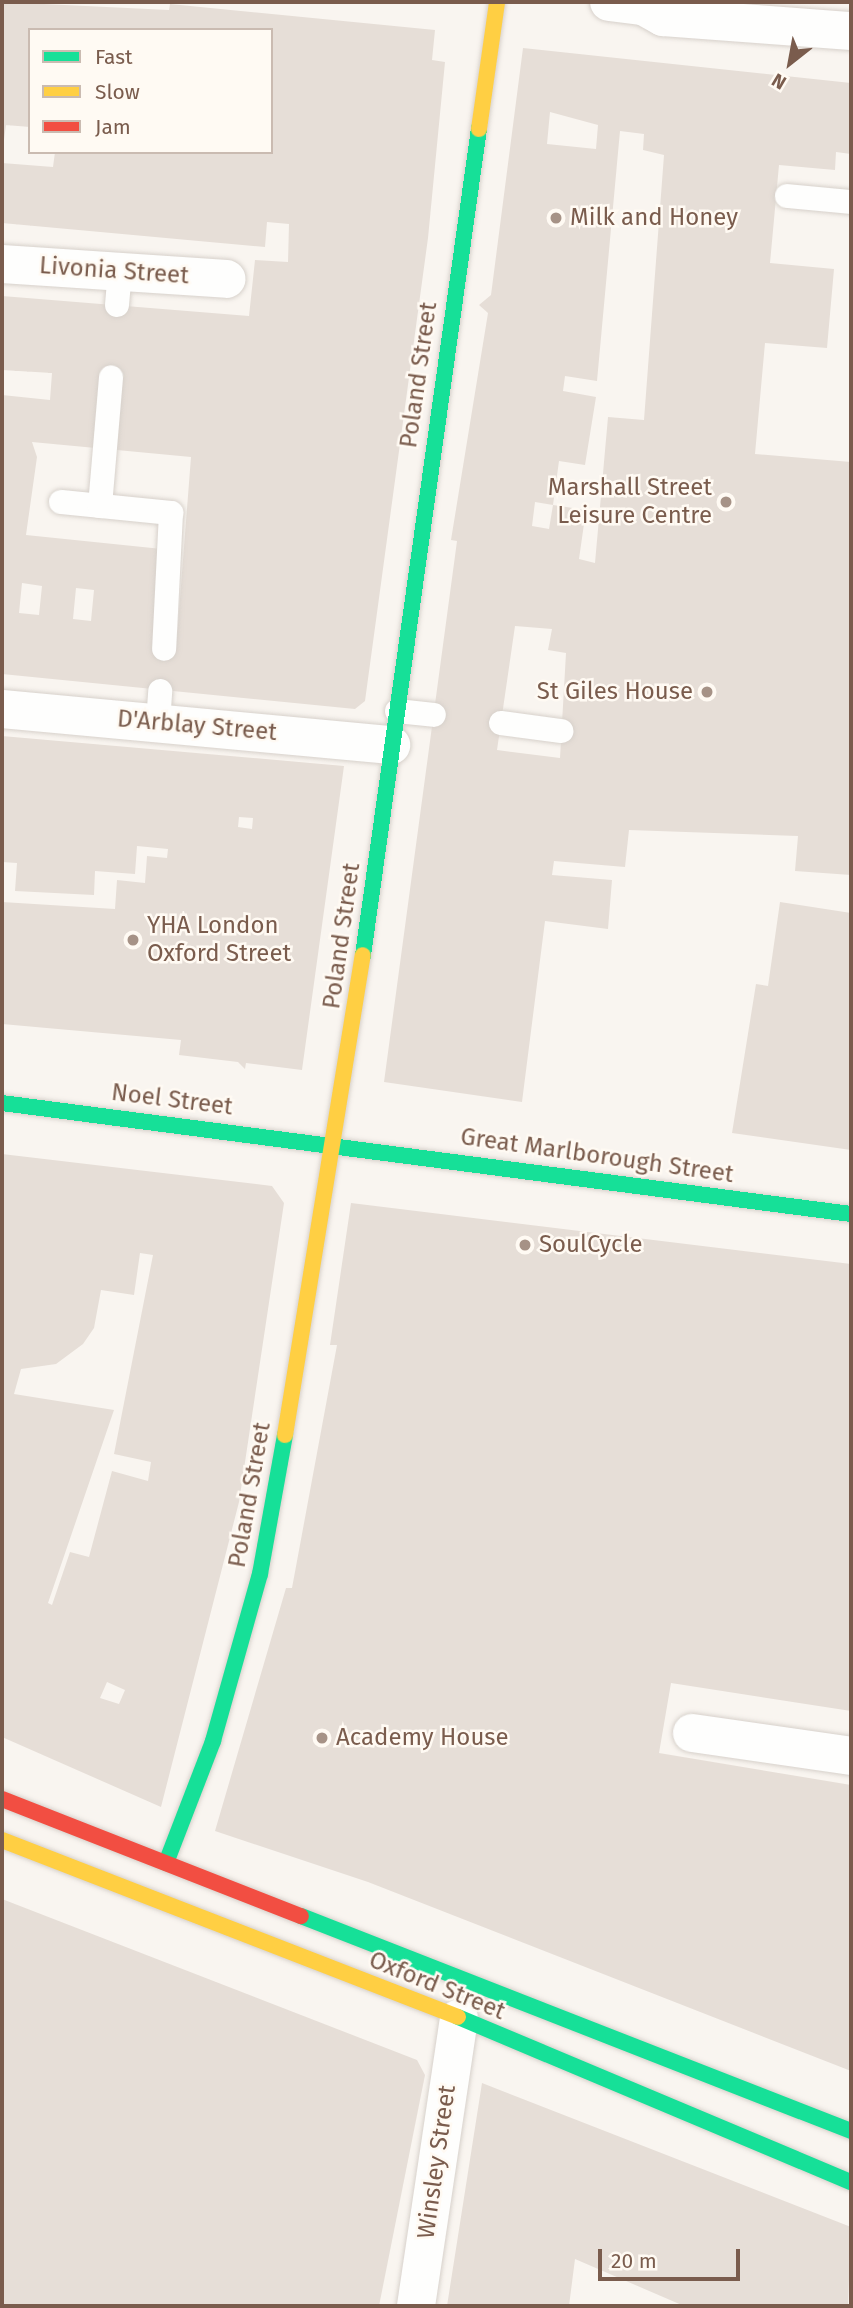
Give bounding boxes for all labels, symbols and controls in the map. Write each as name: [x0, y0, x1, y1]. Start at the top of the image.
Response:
legend: [28, 28, 273, 154]
north arrow: [755, 28, 825, 98]
text: Fast: [95, 44, 133, 70]
text: N: [768, 68, 790, 95]
text: Slow: [95, 79, 140, 105]
text: Jam: [95, 114, 131, 140]
place label: Milk and Honey: [570, 204, 738, 232]
marker: Milk and Honey: [548, 210, 564, 226]
street label: Livonia Street: [38, 251, 190, 291]
street label: Poland Street: [395, 300, 443, 450]
place label: Marshall Street Leisure Centre: [548, 474, 712, 530]
marker: Marshall Street Leisure Centre: [718, 494, 734, 510]
place label: St Giles House: [537, 678, 693, 706]
marker: St Giles House: [699, 684, 715, 700]
street label: D'Arblay Street: [116, 705, 278, 747]
street label: Poland Street: [318, 861, 366, 1011]
place label: YHA London Oxford Street: [147, 912, 291, 968]
marker: YHA London Oxford Street: [125, 932, 141, 948]
street label: Noel Street: [110, 1078, 234, 1122]
street label: Great Marlborough Street: [459, 1123, 735, 1189]
place label: SoulCycle: [539, 1231, 643, 1259]
marker: SoulCycle: [517, 1237, 533, 1253]
street label: Poland Street: [223, 1420, 277, 1570]
place label: Academy House: [336, 1724, 509, 1752]
marker: Academy House: [314, 1730, 330, 1746]
street label: Oxford Street: [365, 1946, 509, 2026]
street label: Winsley Street: [412, 2083, 462, 2241]
scale bar: [601, 2234, 743, 2278]
text: 20 m: [611, 2248, 657, 2274]

